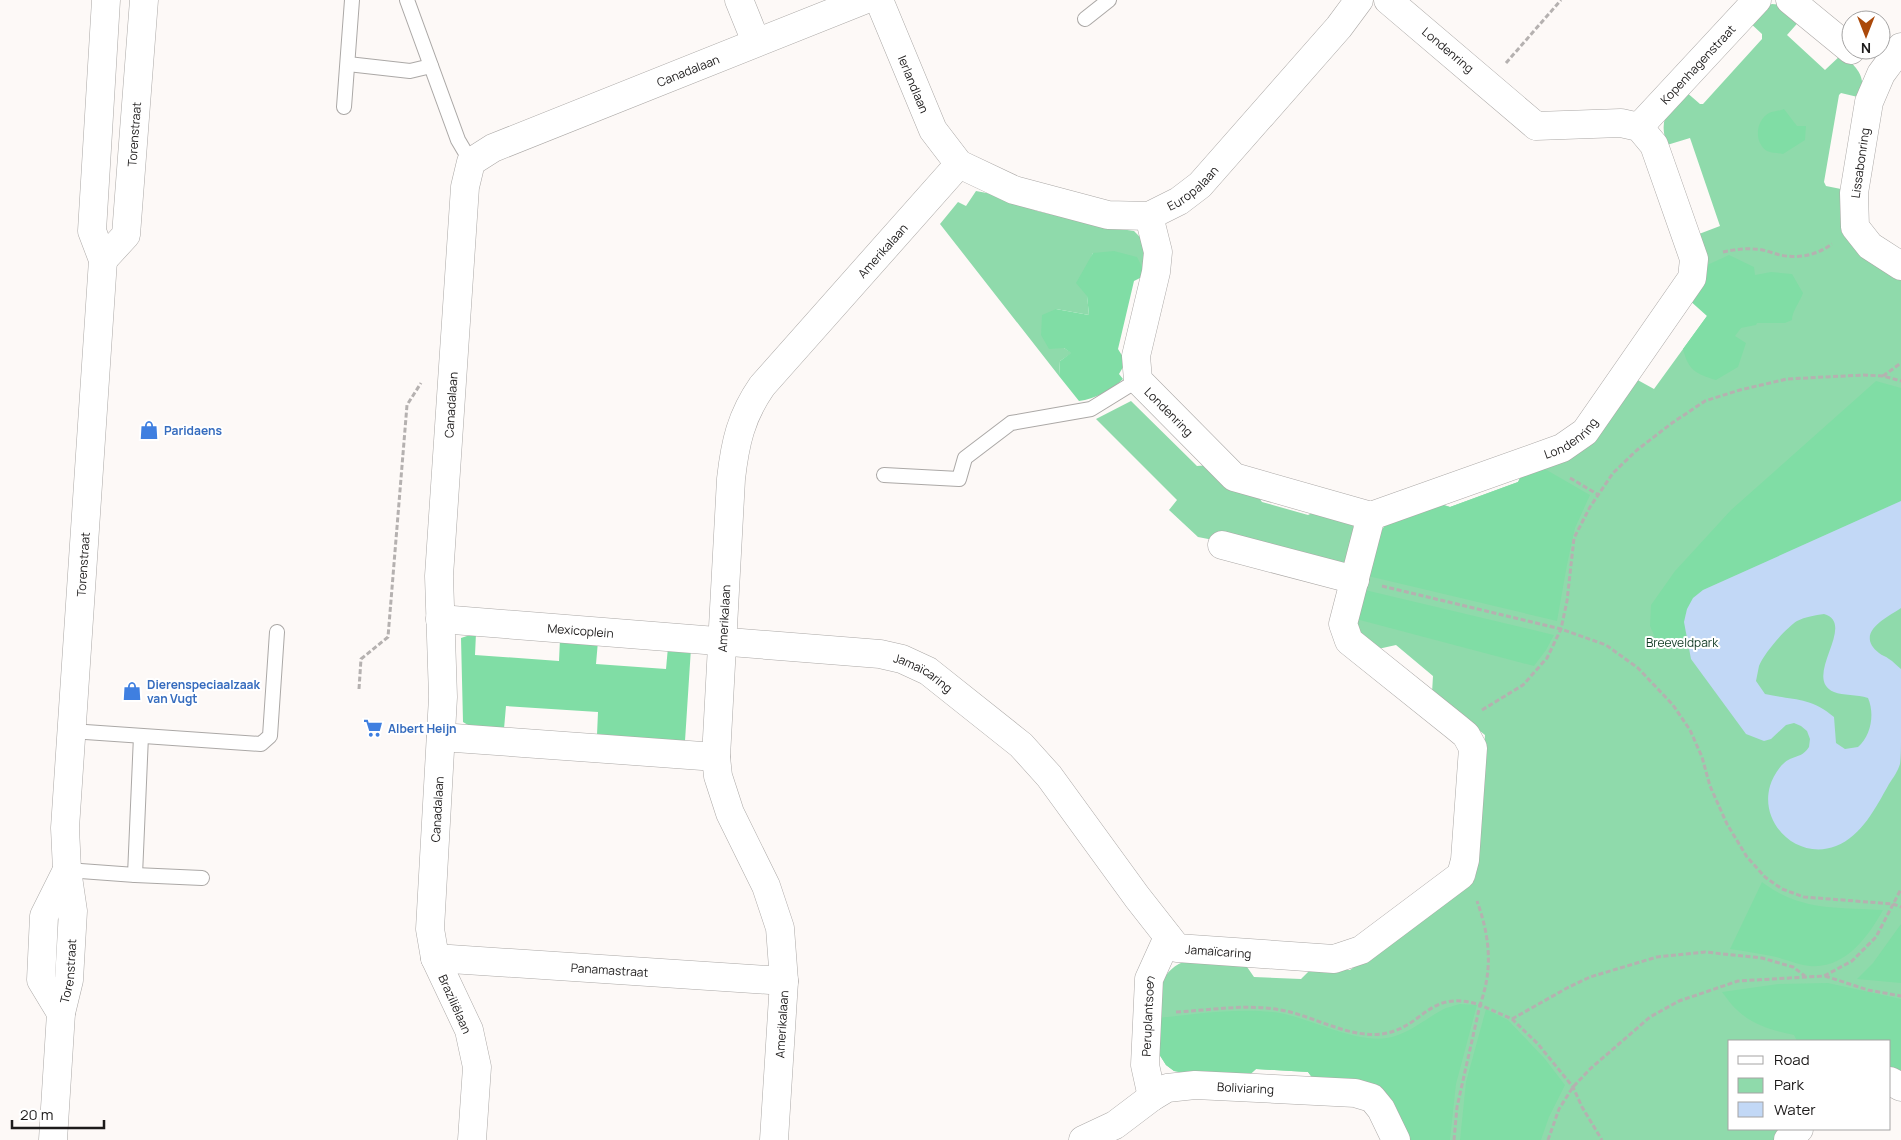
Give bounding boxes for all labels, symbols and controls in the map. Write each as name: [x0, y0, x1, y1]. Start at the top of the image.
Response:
north arrow: [1841, 10, 1891, 60]
street label: Kopenhagenstraat: [1656, 20, 1739, 108]
street label: Londenring: [1419, 23, 1477, 77]
text: N: [1861, 39, 1871, 58]
street label: Canadalaan: [654, 50, 722, 90]
street label: Ierlandlaan: [894, 53, 933, 116]
street label: Torenstraat: [123, 101, 145, 167]
street label: Lissabonring: [1847, 127, 1873, 199]
street label: Europalaan: [1164, 162, 1222, 214]
street label: Amerikalaan: [853, 219, 911, 281]
street label: Canadalaan: [440, 371, 461, 438]
street label: Londenring: [1141, 383, 1197, 440]
street label: Londenring: [1542, 414, 1601, 462]
shop icon: Paridaens: [138, 419, 160, 441]
place label: Paridaens: [164, 422, 222, 439]
street label: Torenstraat: [72, 531, 93, 597]
street label: Amerikalaan: [713, 584, 734, 653]
street label: Mexicoplein: [547, 619, 614, 641]
park label: Breeveldpark: [1646, 634, 1719, 651]
street label: Jamaïcaring: [892, 649, 957, 696]
place label: Dierenspeciaalzaak van Vugt: [147, 676, 260, 707]
shop icon: Dierenspeciaalzaak van Vugt: [121, 680, 143, 702]
supermarket icon: Albert Heijn: [362, 717, 384, 739]
place label: Albert Heijn: [388, 720, 457, 737]
street label: Canadalaan: [426, 776, 447, 843]
street label: Torenstraat: [55, 938, 80, 1005]
street label: Jamaïcaring: [1184, 940, 1252, 962]
street label: Panamastraat: [570, 958, 649, 981]
street label: Braziliëlaan: [434, 972, 476, 1036]
street label: Peruplantsoen: [1137, 972, 1158, 1057]
street label: Amerikalaan: [771, 990, 792, 1059]
legend: [1728, 1040, 1891, 1130]
text: Road: [1774, 1049, 1810, 1070]
text: Park: [1774, 1074, 1804, 1095]
street label: Boliviaring: [1217, 1078, 1274, 1097]
scale bar: [12, 1098, 105, 1130]
text: Water: [1774, 1099, 1816, 1120]
text: 20 m: [20, 1104, 53, 1125]

